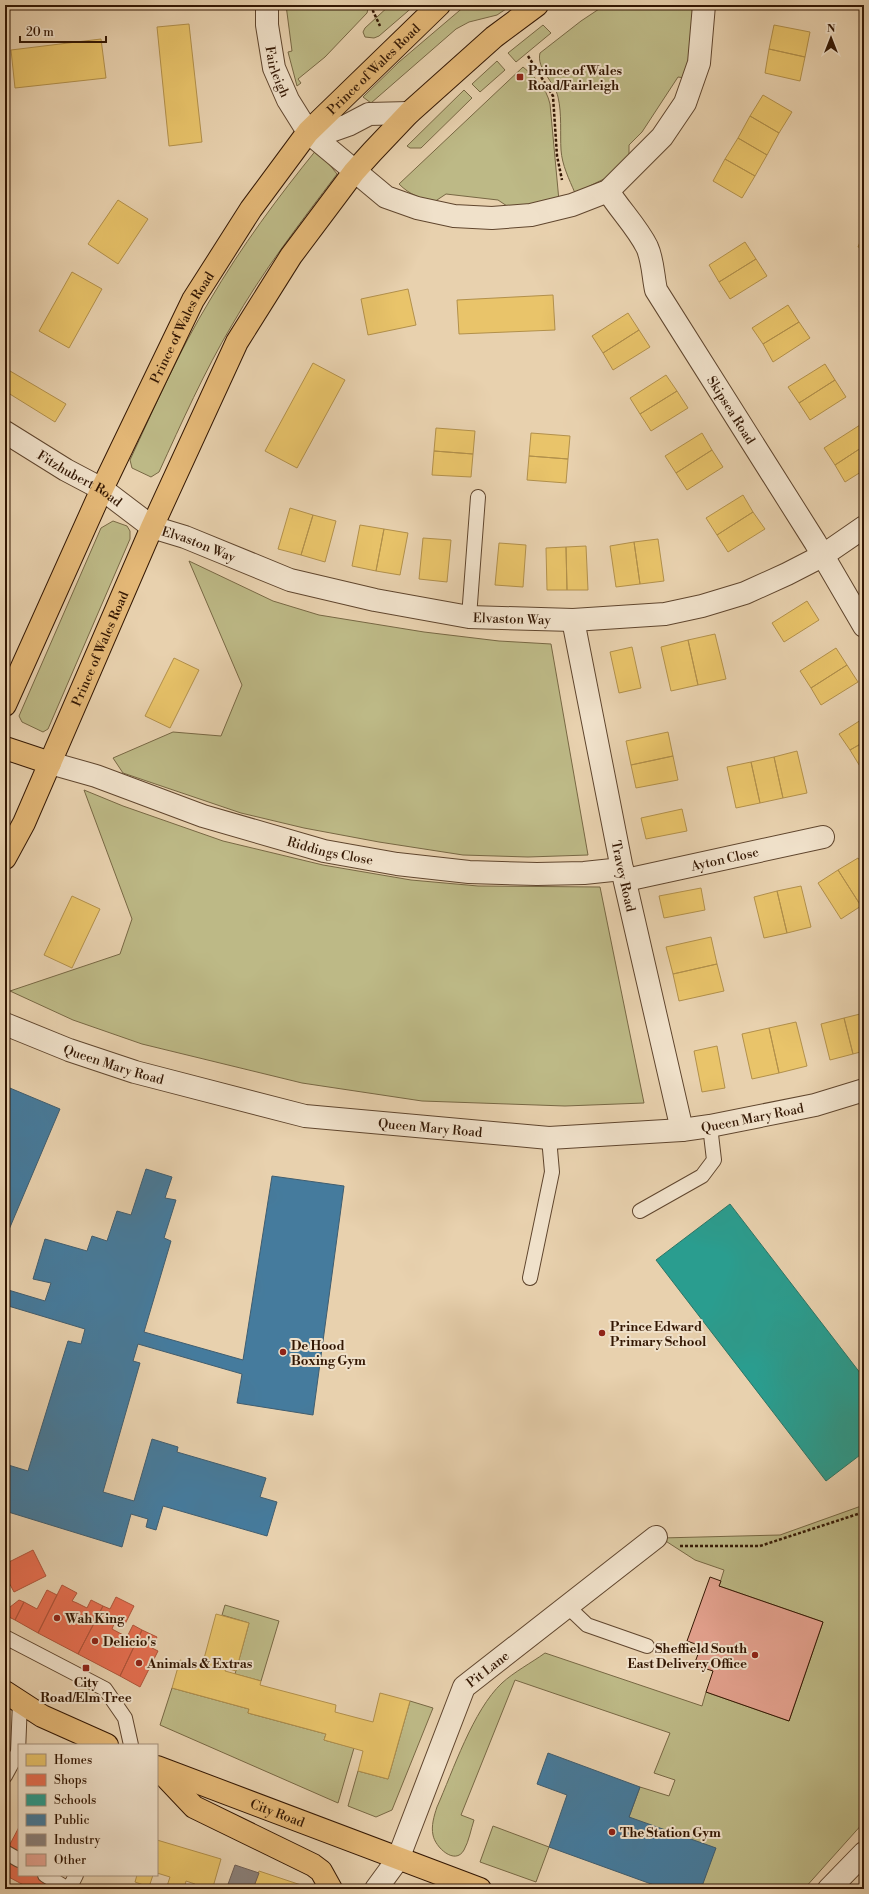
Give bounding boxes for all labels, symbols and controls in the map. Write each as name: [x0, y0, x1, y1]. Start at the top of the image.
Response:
scale bar: [20, 18, 106, 44]
north arrow: [811, 18, 851, 58]
street label: Prince of Wales Road: [324, 20, 424, 118]
text: N: [827, 22, 836, 36]
text: 20 m: [26, 25, 54, 40]
street label: Fairleigh: [262, 45, 293, 100]
place label: Prince of Wales Road/Fairleigh: [528, 63, 623, 94]
marker: Prince of Wales Road/Fairleigh: [515, 72, 525, 82]
street label: Prince of Wales Road: [147, 268, 218, 386]
street label: Skipsea Road: [703, 373, 759, 448]
street label: Fitzhubert Road: [34, 447, 125, 511]
street label: Elvaston Way: [160, 523, 238, 566]
street label: Prince of Wales Road: [68, 588, 133, 709]
street label: Elvaston Way: [473, 610, 552, 628]
street label: Riddings Close: [285, 834, 375, 869]
street label: Travey Road: [608, 839, 639, 914]
street label: Ayton Close: [688, 844, 761, 875]
street label: Queen Mary Road: [61, 1041, 166, 1088]
street label: Queen Mary Road: [700, 1100, 806, 1136]
street label: Queen Mary Road: [377, 1116, 484, 1141]
place label: Prince Edward Primary School: [610, 1319, 707, 1350]
marker: Prince Edward Primary School: [597, 1328, 607, 1338]
place label: De Hood Boxing Gym: [291, 1338, 366, 1369]
marker: De Hood Boxing Gym: [278, 1347, 288, 1357]
place label: Wah King: [64, 1611, 125, 1627]
marker: Wah King: [52, 1613, 62, 1623]
place label: Delicio's: [103, 1634, 157, 1650]
marker: Delicio's: [90, 1636, 100, 1646]
place label: Sheffield South East Delivery Office: [627, 1641, 747, 1672]
street label: Pit Lane: [463, 1648, 513, 1691]
marker: Sheffield South East Delivery Office: [750, 1650, 760, 1660]
place label: Animals & Extras: [146, 1656, 253, 1672]
marker: Animals & Extras: [134, 1658, 144, 1668]
marker: City Road/Elm Tree: [81, 1663, 91, 1673]
place label: City Road/Elm Tree: [40, 1675, 132, 1706]
legend: [18, 1744, 158, 1876]
text: Homes: [54, 1753, 92, 1768]
text: Shops: [54, 1773, 87, 1788]
text: Schools: [54, 1793, 96, 1808]
street label: City Road: [248, 1796, 307, 1831]
text: Public: [54, 1813, 90, 1828]
place label: The Station Gym: [620, 1825, 721, 1841]
marker: The Station Gym: [607, 1827, 617, 1837]
text: Industry: [54, 1833, 101, 1848]
text: Other: [54, 1853, 86, 1868]

